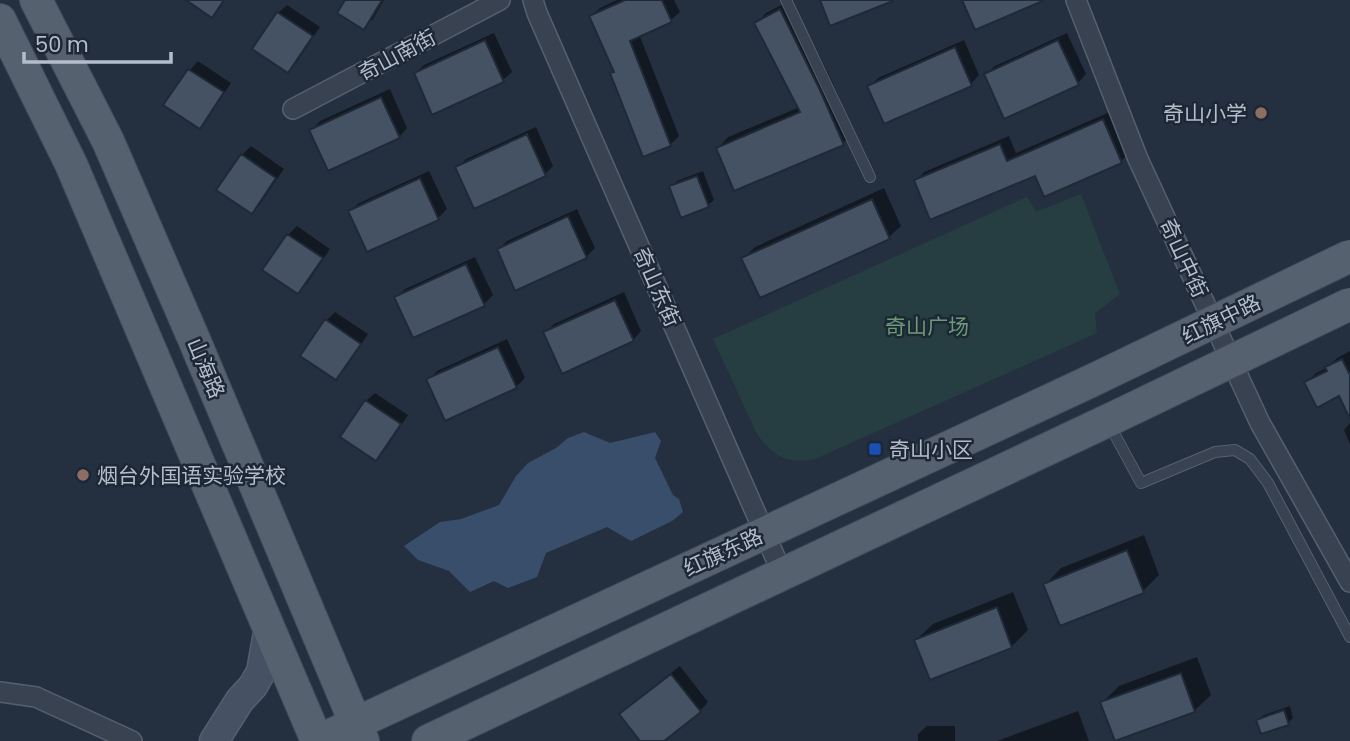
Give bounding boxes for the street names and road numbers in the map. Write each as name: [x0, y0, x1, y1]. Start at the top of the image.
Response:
street label: 奇山南街: [353, 22, 441, 88]
street label: 奇山中街: [1153, 214, 1215, 302]
street label: 奇山东街: [627, 243, 687, 331]
street label: 红旗中路: [1177, 288, 1265, 350]
street label: 山海路: [180, 333, 232, 403]
street label: 红旗东路: [679, 521, 767, 583]

